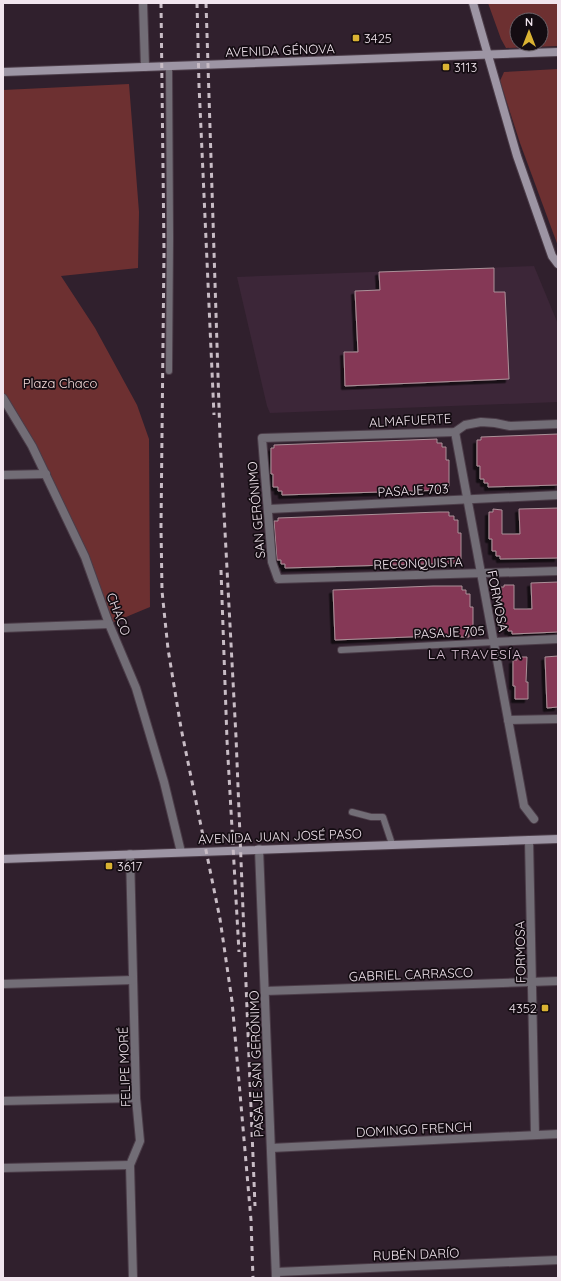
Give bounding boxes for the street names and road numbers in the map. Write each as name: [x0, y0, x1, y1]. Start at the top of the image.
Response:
street label: AVENIDA GÉNOVA: [225, 40, 336, 60]
street label: ALMAFUERTE: [369, 410, 451, 430]
street label: SAN GERÓNIMO: [244, 461, 268, 559]
street label: PASAJE 703: [377, 480, 449, 500]
street label: RECONQUISTA: [373, 553, 464, 573]
street label: FORMOSA: [484, 569, 512, 634]
street label: CHACO: [104, 590, 134, 638]
street label: PASAJE 705: [413, 622, 485, 642]
street label: AVENIDA JUAN JOSÉ PASO: [198, 825, 362, 847]
street label: FORMOSA: [511, 920, 529, 983]
street label: GABRIEL CARRASCO: [349, 964, 473, 984]
street label: PASAJE SAN GERÓNIMO: [245, 990, 267, 1138]
street label: FELIPE MORÉ: [115, 1027, 133, 1107]
street label: DOMINGO FRENCH: [356, 1118, 472, 1140]
street label: RUBÉN DARÍO: [373, 1244, 459, 1264]

